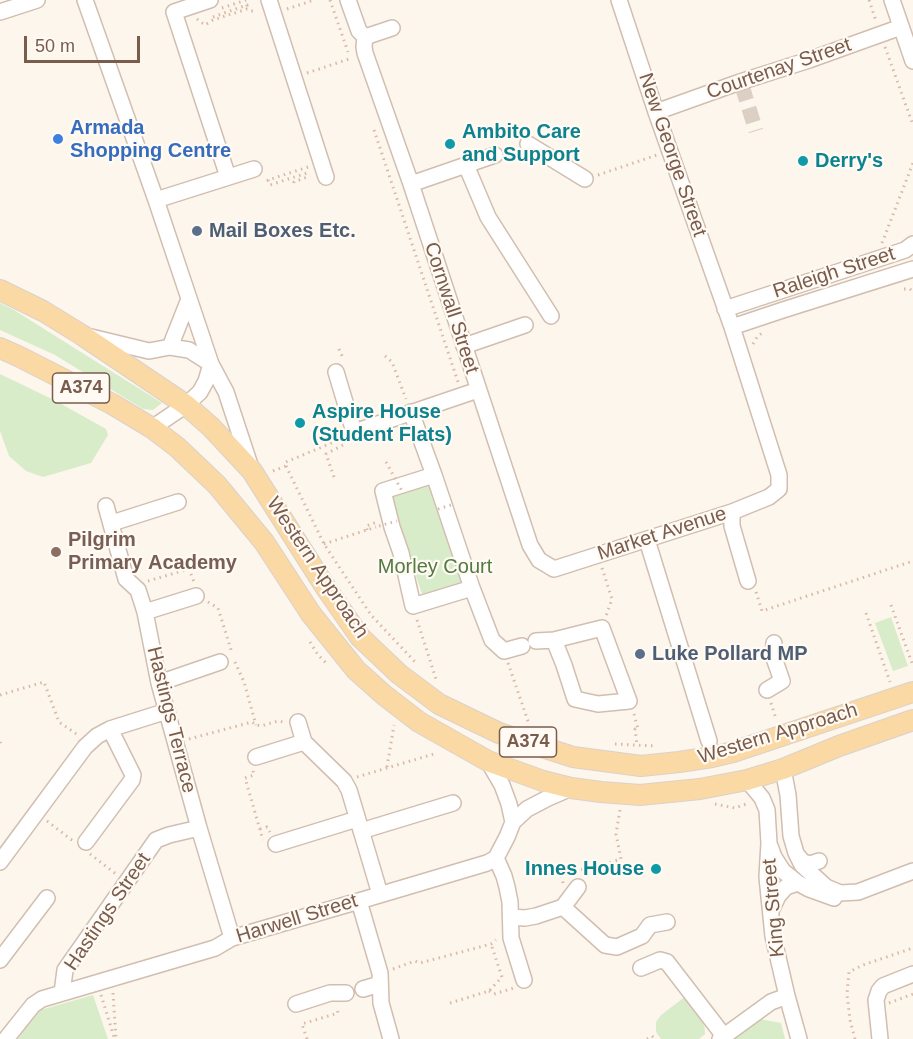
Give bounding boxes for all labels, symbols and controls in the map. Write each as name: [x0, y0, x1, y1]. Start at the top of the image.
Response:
scale bar: [27, 24, 142, 62]
street label: Courtenay Street: [704, 33, 854, 105]
text: 50 m: [35, 36, 75, 56]
street label: New George Street: [633, 70, 711, 240]
place label: Armada Shopping Centre: [70, 116, 231, 163]
place label: Ambito Care and Support: [462, 120, 581, 167]
marker: Armada Shopping Centre: [51, 132, 65, 146]
marker: Ambito Care and Support: [443, 137, 457, 151]
place label: Derry's: [815, 149, 883, 173]
marker: Derry's: [796, 154, 810, 168]
place label: Mail Boxes Etc.: [209, 219, 356, 243]
marker: Mail Boxes Etc.: [190, 224, 204, 238]
street label: Cornwall Street: [418, 239, 484, 377]
street label: Raleigh Street: [770, 242, 898, 304]
road number: A374: [52, 373, 110, 403]
place label: Aspire House (Student Flats): [312, 400, 452, 447]
marker: Aspire House (Student Flats): [293, 416, 307, 430]
street label: Western Approach: [261, 493, 373, 643]
street label: Market Avenue: [594, 502, 730, 566]
place label: Pilgrim Primary Academy: [68, 528, 237, 575]
marker: Pilgrim Primary Academy: [49, 545, 63, 559]
park label: Morley Court: [378, 555, 492, 579]
place label: Luke Pollard MP: [652, 642, 808, 666]
street label: Hastings Terrace: [141, 644, 201, 796]
marker: Luke Pollard MP: [633, 647, 647, 661]
street label: Western Approach: [695, 698, 861, 770]
road number: A374: [500, 727, 556, 757]
street label: Hastings Street: [60, 849, 156, 975]
place label: Innes House: [525, 857, 644, 881]
street label: King Street: [758, 858, 790, 958]
marker: Innes House: [649, 862, 663, 876]
street label: Harwell Street: [233, 889, 361, 949]

